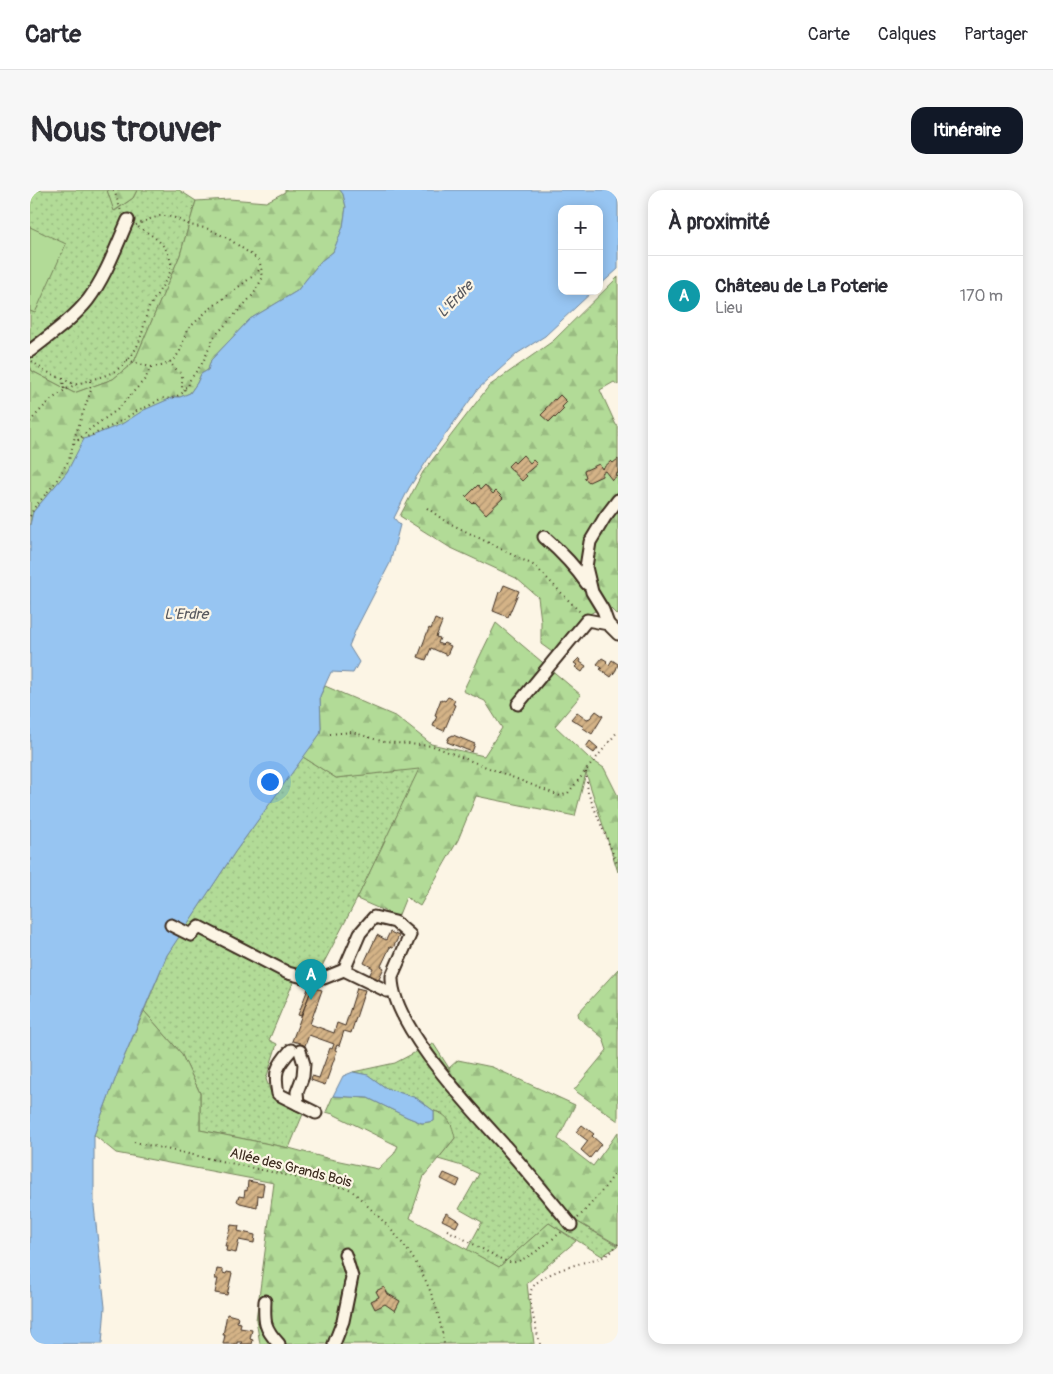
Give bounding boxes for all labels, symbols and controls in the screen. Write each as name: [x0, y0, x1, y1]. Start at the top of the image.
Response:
text: Carte: [25, 20, 81, 49]
text: Carte: [808, 23, 850, 46]
text: Calques: [878, 23, 936, 46]
text: Partager: [964, 23, 1028, 46]
button: Itinéraire: [911, 107, 1023, 154]
text: Nous trouver: [30, 108, 221, 152]
map controls: [558, 205, 603, 295]
button: +: [558, 205, 603, 250]
text: À proximité: [668, 209, 771, 236]
button: −: [558, 250, 603, 295]
text: Château de La Poterie: [715, 274, 888, 298]
water label: L'Erdre: [433, 276, 479, 322]
text: A: [679, 286, 689, 306]
text: 170 m: [960, 286, 1003, 306]
text: Lieu: [715, 298, 743, 318]
water label: L'Erdre: [164, 605, 210, 624]
your location: [257, 769, 283, 795]
pin: A: [295, 959, 327, 1000]
street label: Allée des Grands Bois: [228, 1144, 354, 1191]

